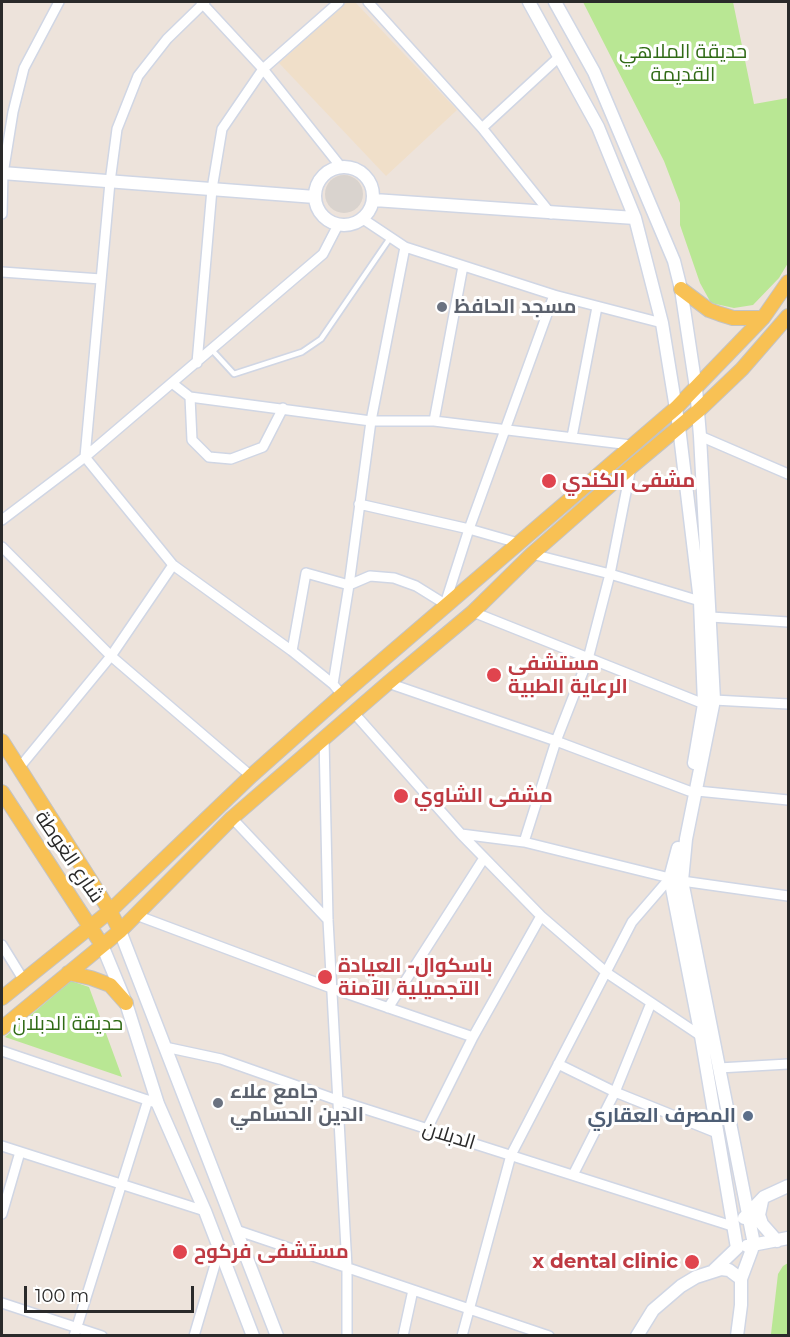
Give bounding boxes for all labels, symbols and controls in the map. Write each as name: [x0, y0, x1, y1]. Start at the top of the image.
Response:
park label: حديقة الملاهي القديمة: [619, 40, 747, 87]
place label: مسجد الحافظ: [454, 295, 577, 319]
marker: مسجد الحافظ: [435, 300, 449, 314]
place label: مشفى الكندي: [562, 469, 695, 493]
marker: مشفى الكندي: [540, 472, 558, 490]
place label: مستشفى الرعاية الطبية: [508, 652, 628, 699]
marker: مستشفى الرعاية الطبية: [485, 666, 503, 684]
place label: مشفى الشاوي: [414, 784, 553, 808]
marker: مشفى الشاوي: [392, 787, 410, 805]
street label: شارع الغوطة: [30, 807, 108, 907]
place label: باسكوال- العيادة التجميلية الآمنة: [338, 954, 493, 1001]
marker: باسكوال- العيادة التجميلية الآمنة: [316, 968, 334, 986]
park label: حديقة الدبلان: [13, 1012, 123, 1036]
place label: جامع علاء الدين الحسامي: [230, 1080, 364, 1127]
marker: جامع علاء الدين الحسامي: [211, 1096, 225, 1110]
place label: المصرف العقاري: [587, 1104, 736, 1128]
marker: المصرف العقاري: [741, 1109, 755, 1123]
street label: الدبلان: [420, 1117, 478, 1155]
place label: مستشفى فركوح: [194, 1240, 349, 1264]
marker: مستشفى فركوح: [171, 1243, 189, 1261]
place label: x dental clinic: [532, 1250, 678, 1274]
marker: x dental clinic: [683, 1253, 701, 1271]
scale bar: [27, 1274, 196, 1312]
text: 100 m: [35, 1285, 89, 1307]

